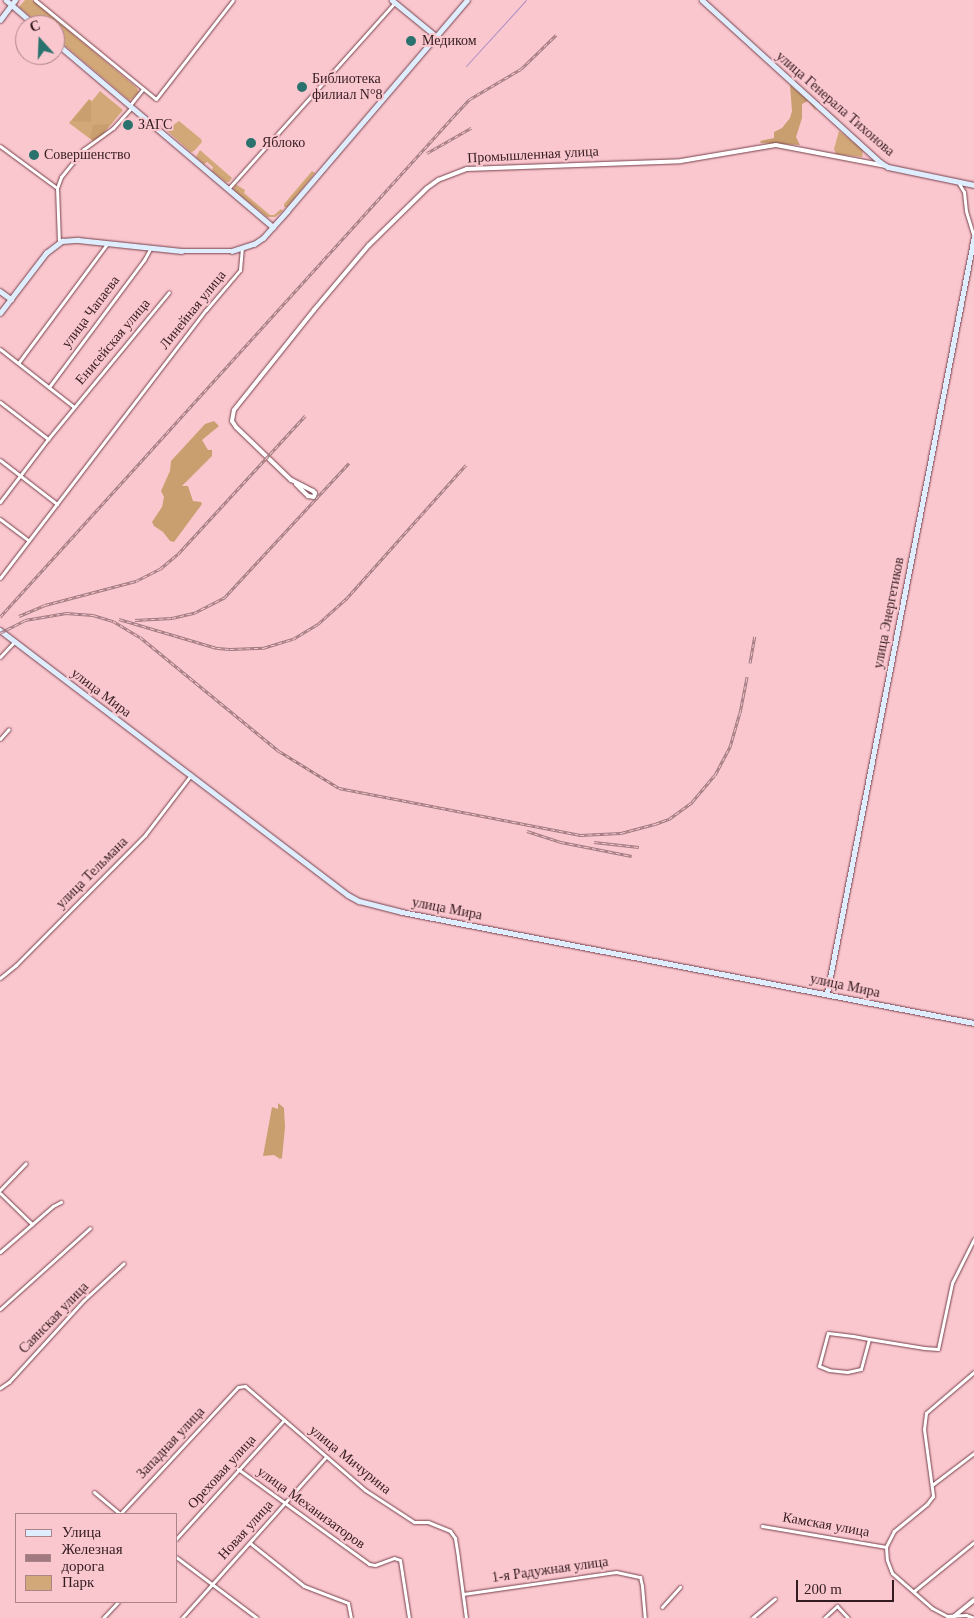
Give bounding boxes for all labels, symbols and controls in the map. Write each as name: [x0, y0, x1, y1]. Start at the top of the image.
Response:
north arrow: [15, 15, 65, 65]
text: С: [28, 18, 42, 35]
place label: Медиком: [422, 33, 477, 49]
marker: Медиком: [404, 34, 418, 48]
street label: улица Генерала Тихонова: [772, 48, 898, 160]
place label: Библиотека филиал N°8: [312, 71, 383, 104]
marker: Библиотека филиал N°8: [296, 81, 308, 93]
place label: ЗАГС: [138, 117, 172, 133]
marker: ЗАГС: [122, 119, 134, 131]
place label: Яблоко: [262, 135, 305, 151]
marker: Яблоко: [244, 136, 258, 150]
street label: Промышленная улица: [467, 143, 599, 167]
place label: Совершенство: [44, 147, 130, 163]
marker: Совершенство: [28, 149, 40, 161]
street label: Линейная улица: [156, 267, 230, 353]
street label: улица Чапаева: [58, 273, 124, 351]
street label: Енисейская улица: [72, 296, 154, 388]
street label: улица Энергетиков: [870, 556, 908, 670]
street label: улица Мира: [68, 665, 134, 721]
street label: улица Тельмана: [53, 834, 131, 912]
street label: улица Мира: [410, 894, 484, 924]
street label: улица Мира: [808, 970, 882, 1002]
street label: Саянская улица: [16, 1279, 92, 1357]
street label: Западная улица: [133, 1404, 209, 1482]
street label: улица Мичурина: [306, 1422, 394, 1498]
street label: Ореховая улица: [184, 1432, 260, 1512]
street label: улица Механизаторов: [254, 1463, 368, 1553]
street label: Новая улица: [215, 1497, 277, 1563]
street label: Камская улица: [781, 1509, 871, 1541]
legend: [15, 1513, 178, 1603]
text: Улица: [62, 1524, 101, 1540]
text: Железная дорога: [61, 1541, 123, 1574]
street label: 1-я Радужная улица: [491, 1554, 609, 1586]
scale bar: [799, 1570, 896, 1602]
text: Парк: [62, 1574, 94, 1590]
text: 200 m: [804, 1581, 842, 1597]

